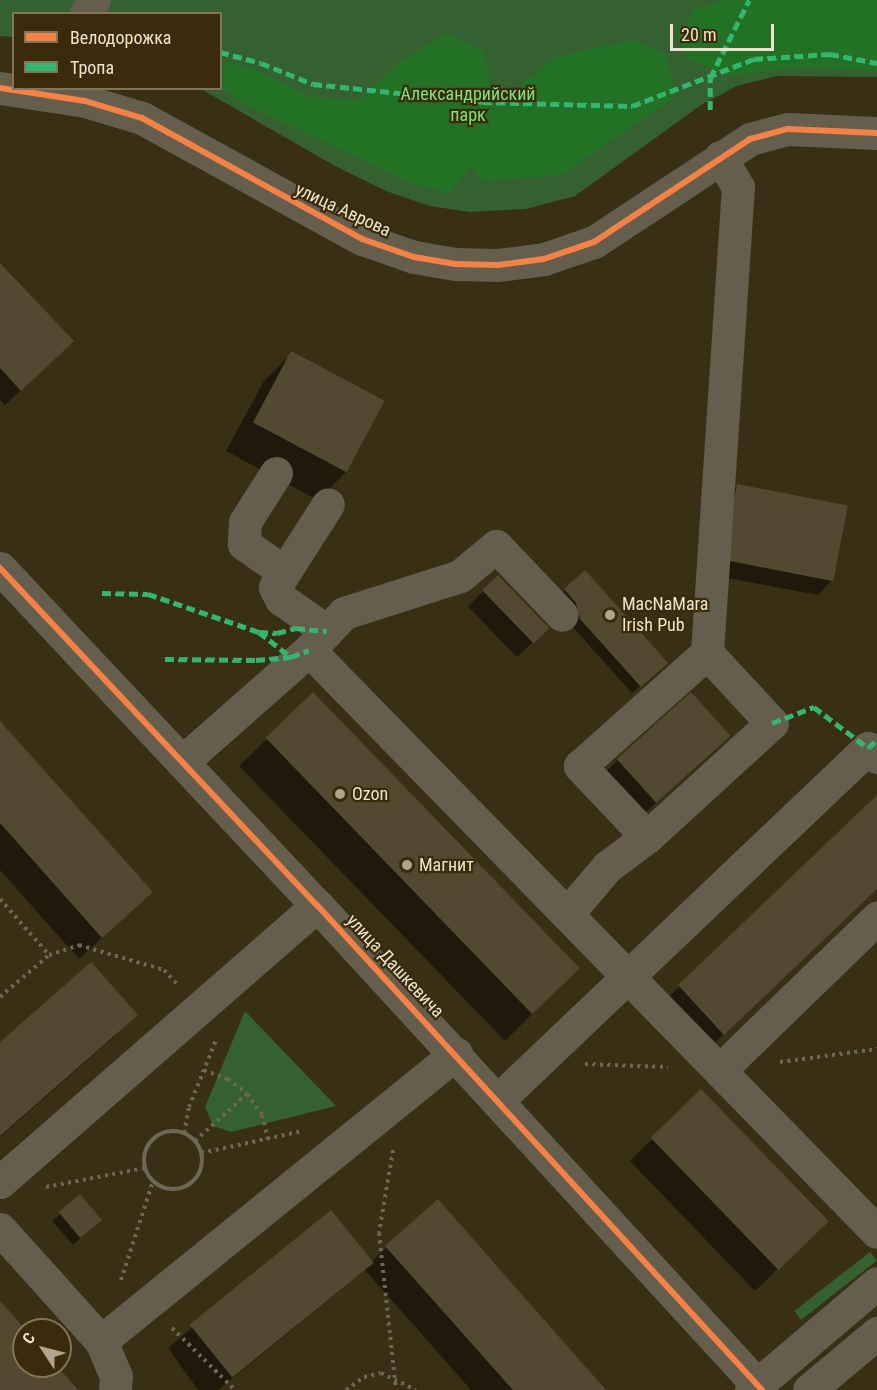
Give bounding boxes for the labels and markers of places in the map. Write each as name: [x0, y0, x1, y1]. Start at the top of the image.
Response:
place label: MacNaMara Irish Pub: [622, 594, 708, 636]
marker: MacNaMara Irish Pub: [603, 608, 617, 622]
place label: Ozon: [352, 783, 388, 805]
marker: Ozon: [333, 787, 347, 801]
place label: Магнит: [419, 854, 474, 876]
marker: Магнит: [400, 858, 414, 872]

